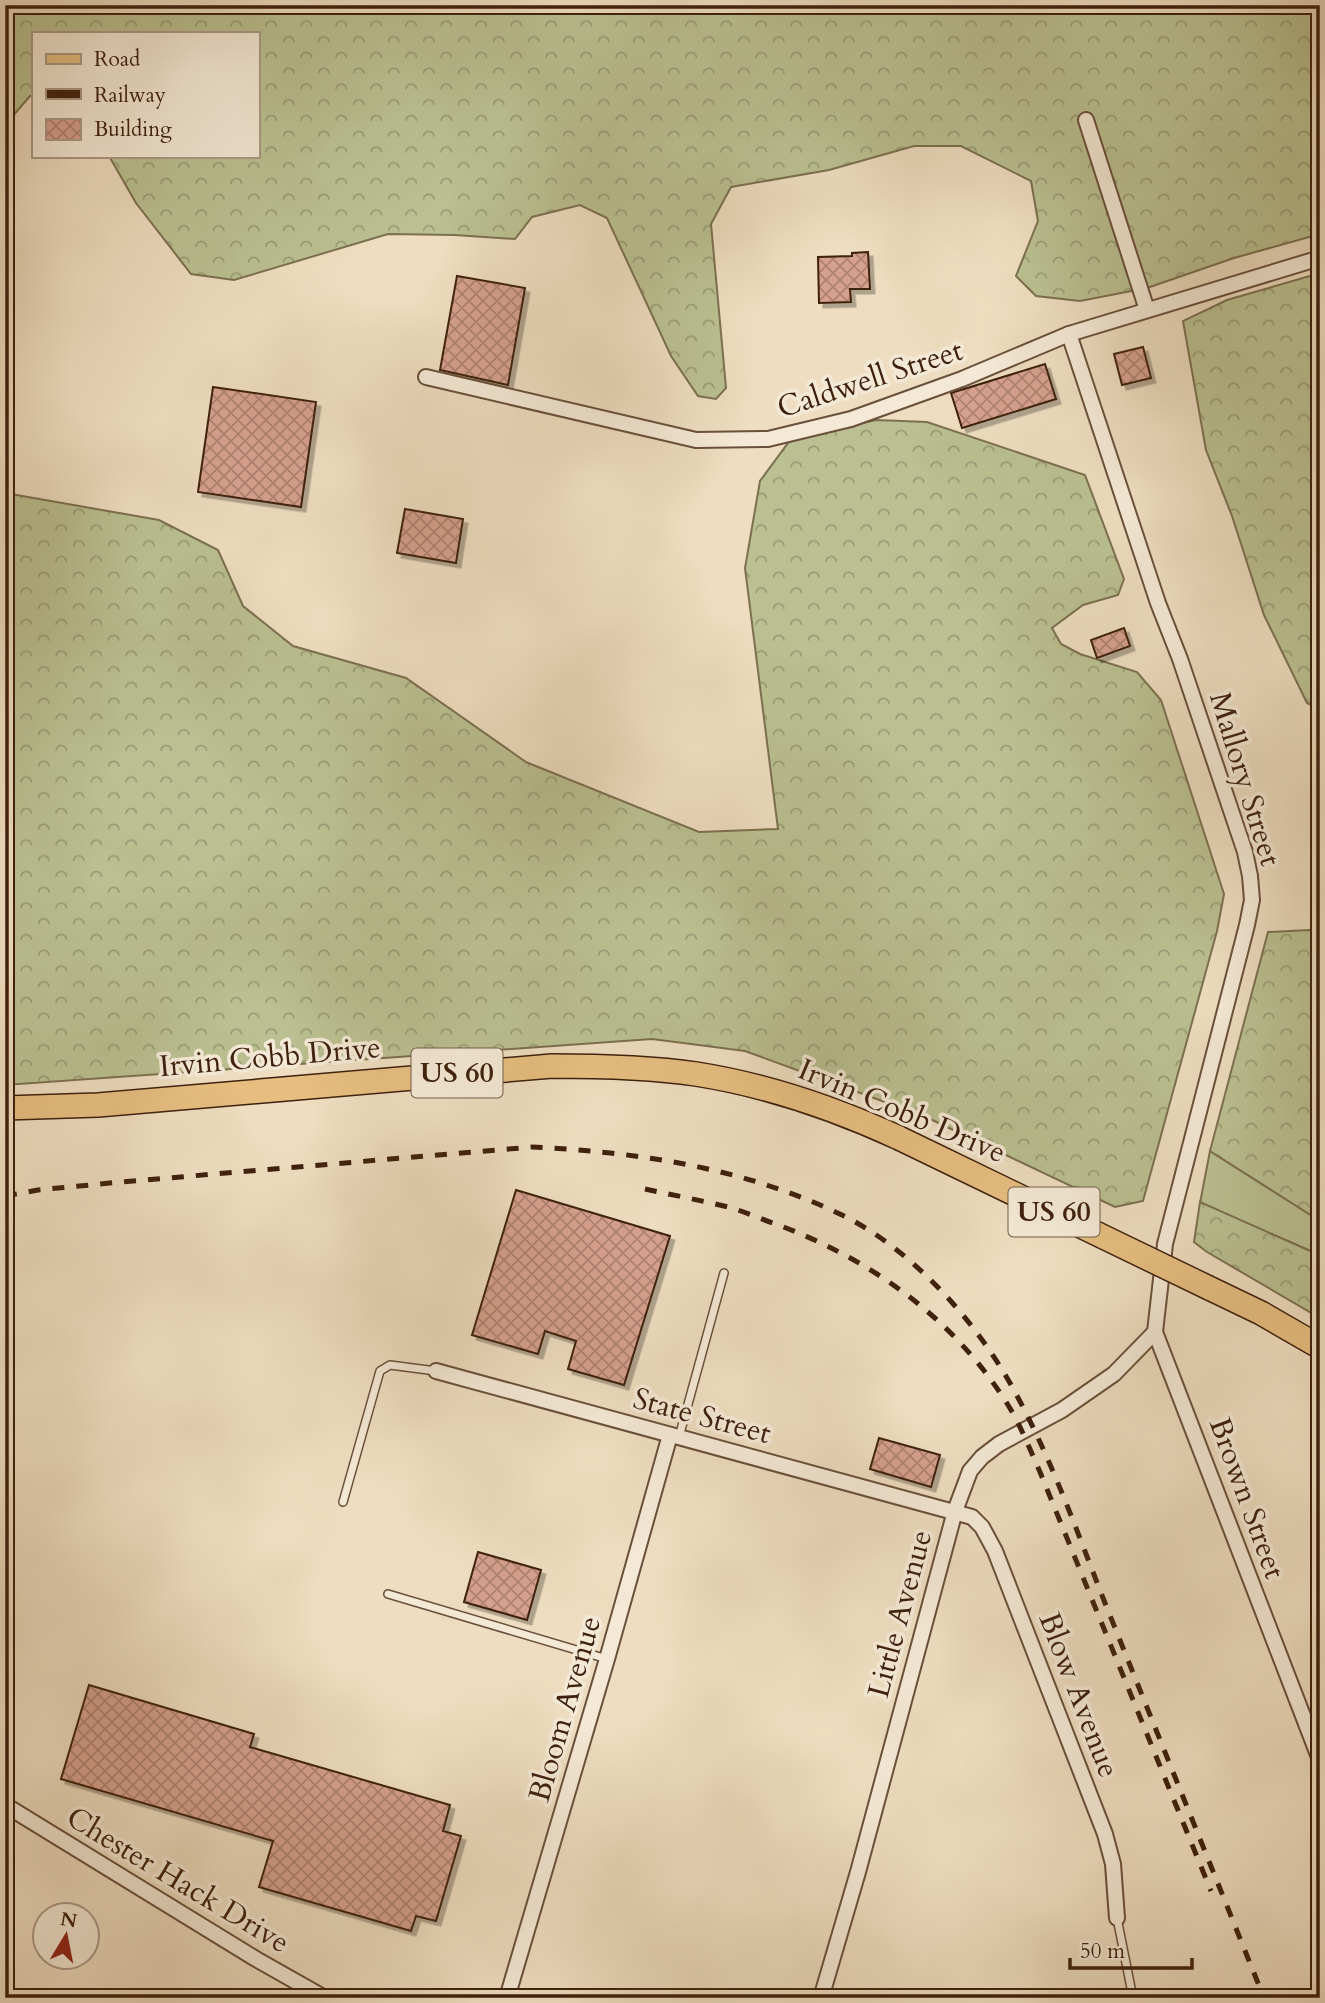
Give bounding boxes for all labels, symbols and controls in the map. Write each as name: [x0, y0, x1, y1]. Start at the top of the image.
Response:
legend: [32, 32, 259, 158]
text: Road: [94, 45, 140, 74]
text: Railway: [94, 81, 166, 110]
text: Building: [94, 115, 172, 144]
street label: Caldwell Street: [772, 330, 968, 428]
street label: Mallory Street: [1199, 687, 1291, 871]
street label: Irvin Cobb Drive: [158, 1027, 382, 1087]
road number: US 60: [412, 1048, 503, 1098]
street label: Irvin Cobb Drive: [792, 1049, 1012, 1173]
road number: US 60: [1009, 1188, 1100, 1236]
street label: State Street: [629, 1378, 776, 1454]
street label: Brown Street: [1199, 1412, 1295, 1585]
street label: Little Avenue: [858, 1526, 942, 1702]
street label: Blow Avenue: [1029, 1607, 1129, 1783]
street label: Bloom Avenue: [519, 1611, 611, 1807]
street label: Chester Hack Drive: [59, 1797, 297, 1963]
north arrow: [32, 1902, 102, 1972]
text: N: [58, 1906, 80, 1935]
scale bar: [1070, 1926, 1192, 1970]
text: 50 m: [1080, 1937, 1125, 1966]

